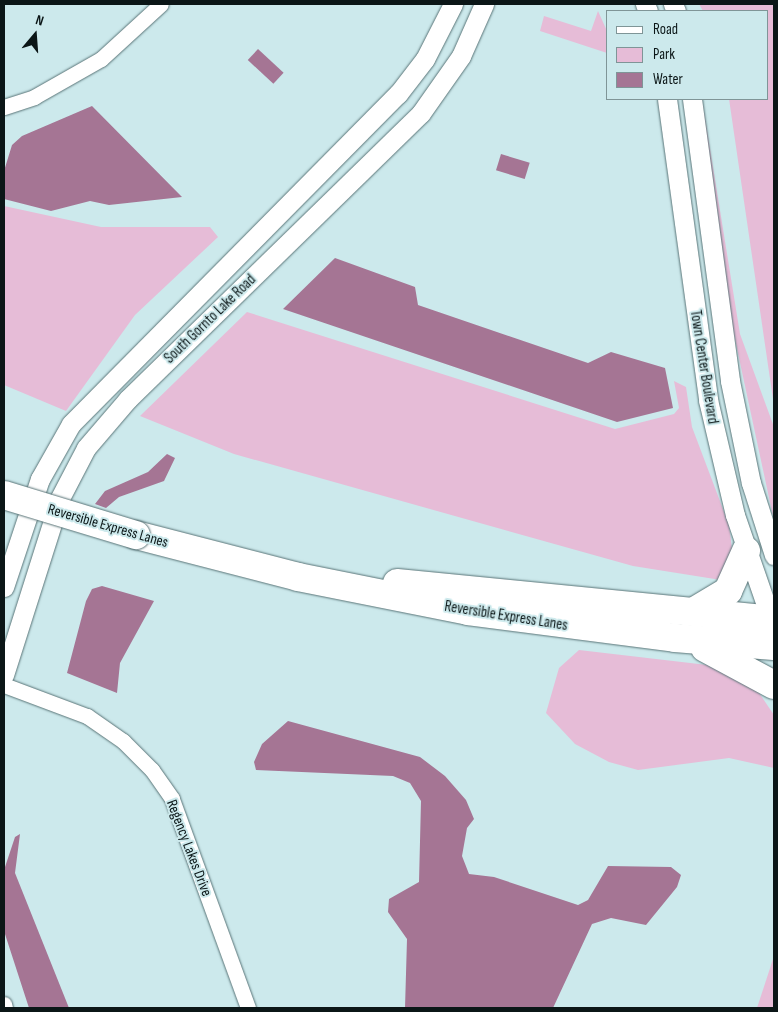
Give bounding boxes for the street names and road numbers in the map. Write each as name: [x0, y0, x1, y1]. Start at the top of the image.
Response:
street label: South Gornto Lake Road: [161, 271, 259, 367]
street label: Town Center Boulevard: [686, 309, 722, 425]
street label: Reversible Express Lanes: [46, 500, 170, 552]
street label: Reversible Express Lanes: [443, 597, 569, 635]
street label: Regency Lakes Drive: [162, 797, 216, 899]

